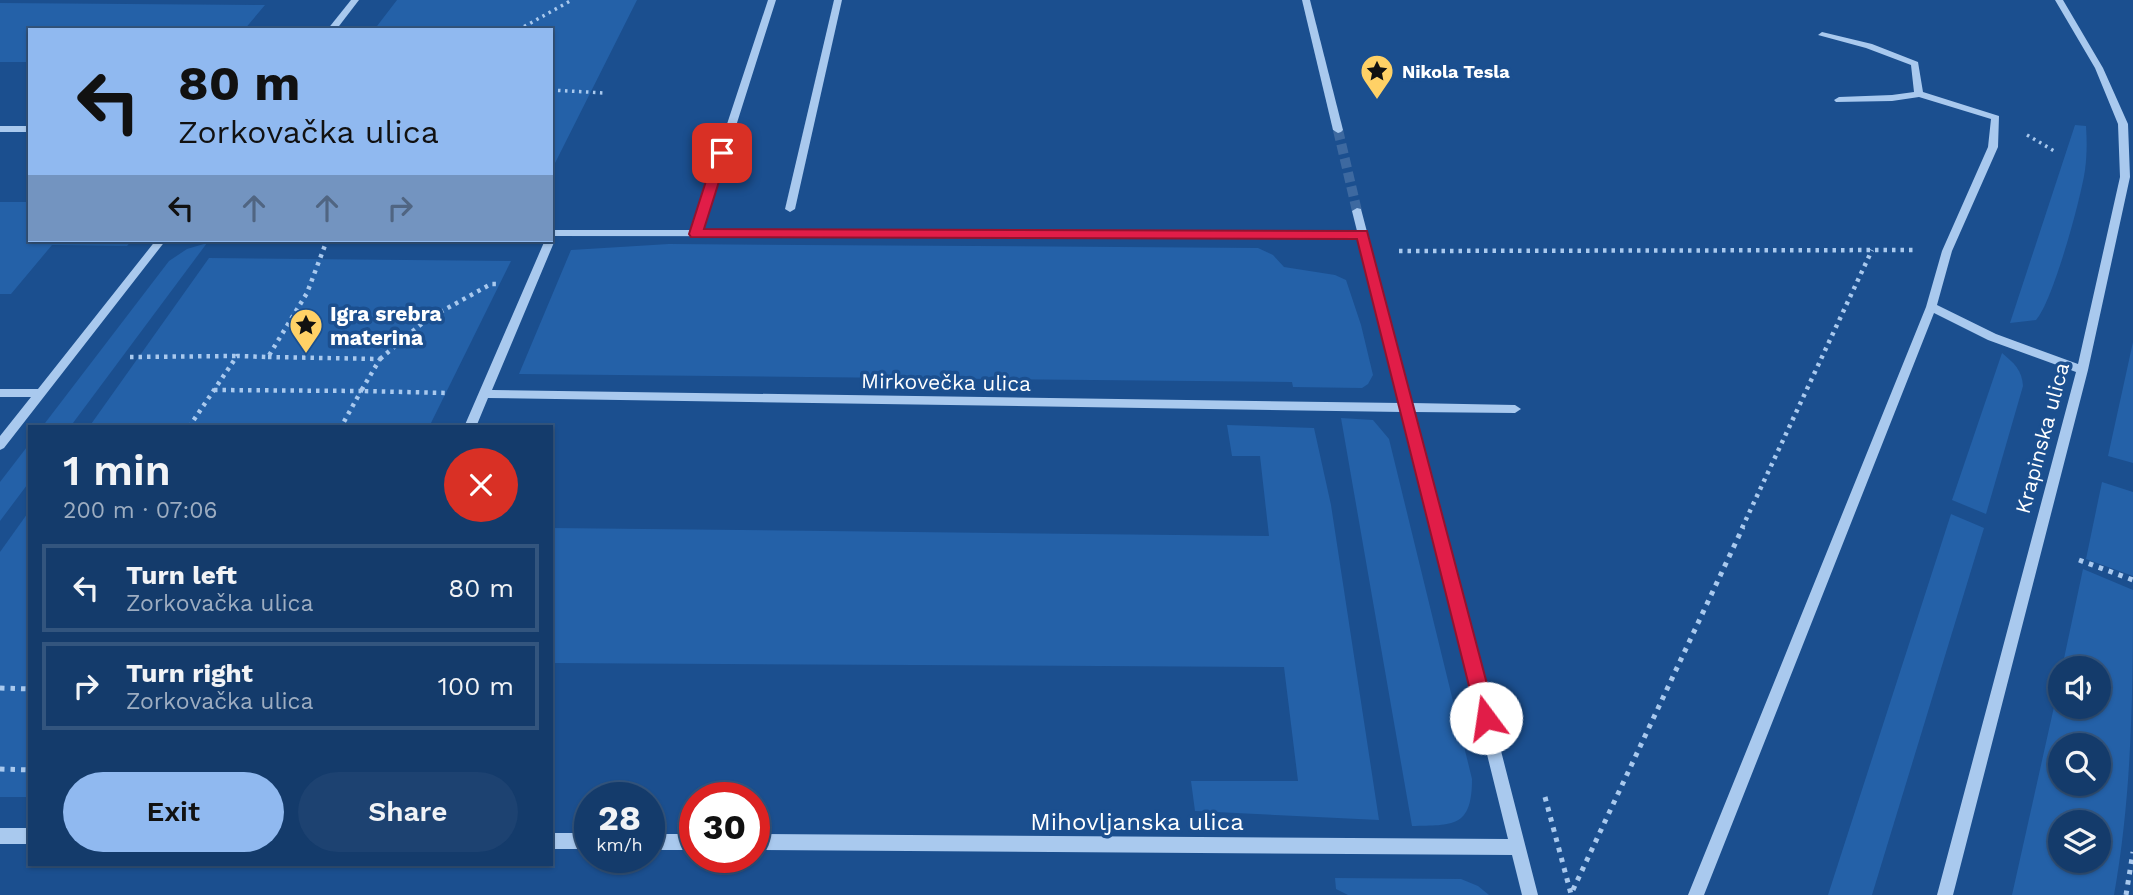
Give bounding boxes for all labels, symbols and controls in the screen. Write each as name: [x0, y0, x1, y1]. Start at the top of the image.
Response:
place icon: Nikola Tesla: [1358, 52, 1396, 101]
text: 80 m: [178, 54, 300, 112]
icon: left: [63, 56, 154, 147]
place label: Nikola Tesla: [1402, 61, 1510, 82]
text: Zorkovačka ulica: [178, 113, 439, 151]
pin: [692, 123, 752, 183]
icon: arrive: [703, 134, 741, 172]
icon: left: [162, 189, 200, 227]
icon: ahead: [235, 189, 273, 227]
icon: ahead: [308, 189, 346, 227]
icon: right: [381, 189, 419, 227]
place label: Igra srebra materina: [330, 301, 443, 350]
place icon: Igra srebra materina: [287, 306, 325, 355]
street label: Krapinska ulica: [2010, 359, 2074, 516]
street label: Mirkovečka ulica: [861, 368, 1031, 396]
text: 1 min: [63, 446, 171, 495]
button: close: [444, 448, 518, 522]
text: 200 m · 07:06: [63, 497, 218, 524]
text: Turn left: [126, 560, 237, 590]
icon: left: [67, 569, 105, 607]
text: 80 m: [448, 573, 514, 603]
text: Zorkovačka ulica: [126, 590, 314, 617]
map controls: [2048, 656, 2111, 873]
button: sound: [2048, 656, 2111, 719]
text: Turn right: [126, 658, 253, 688]
icon: right: [67, 667, 105, 705]
text: 100 m: [438, 671, 514, 701]
position arrow: [1449, 681, 1523, 755]
text: Zorkovačka ulica: [126, 688, 314, 715]
button: search: [2048, 733, 2111, 796]
button: Exit: [63, 772, 284, 852]
button: Share: [298, 772, 518, 852]
speed limit sign: 30: [679, 782, 770, 873]
text: 28: [598, 797, 641, 839]
street label: Mihovljanska ulica: [1030, 808, 1244, 836]
button: layers: [2048, 810, 2111, 873]
text: km/h: [596, 834, 643, 855]

